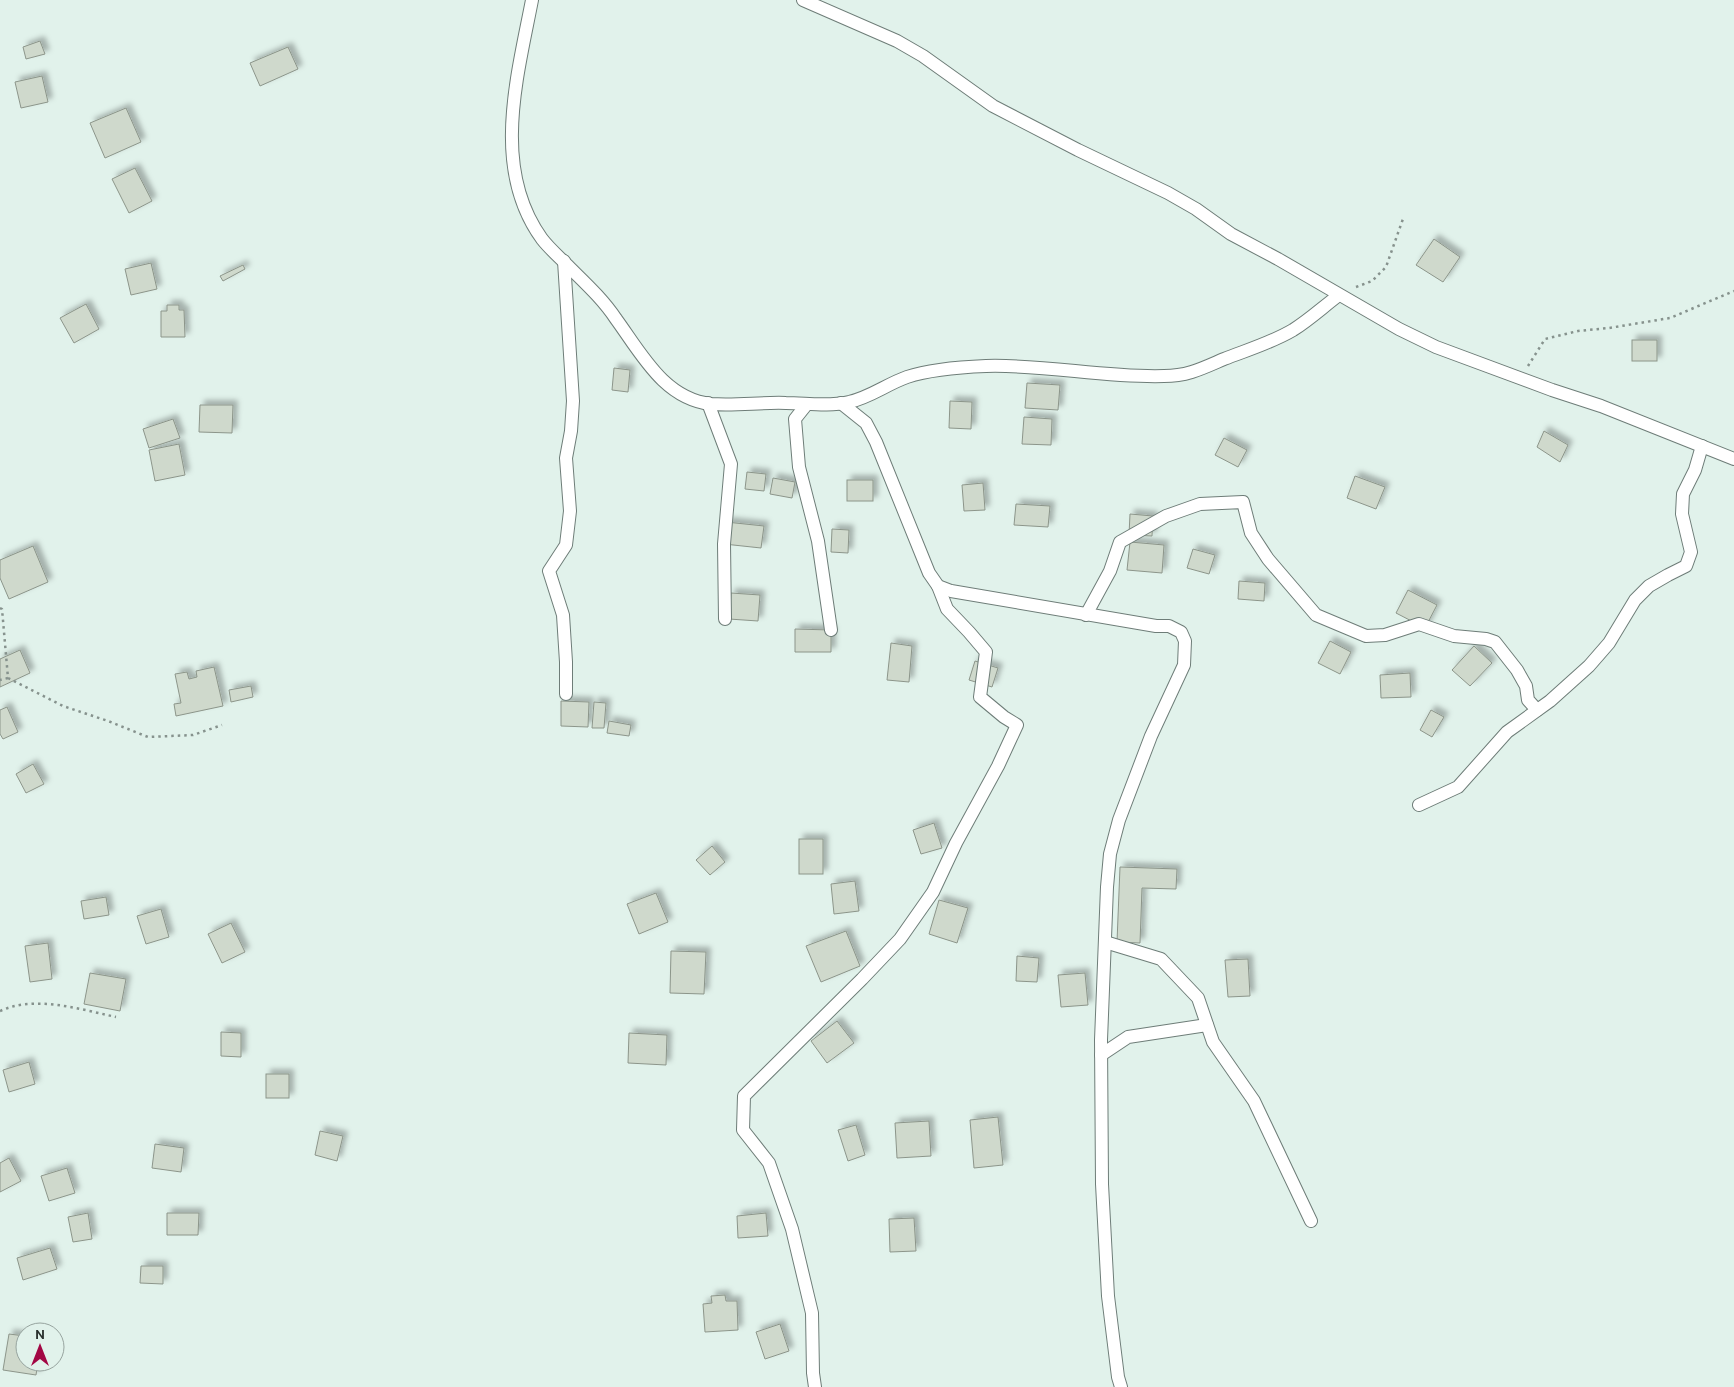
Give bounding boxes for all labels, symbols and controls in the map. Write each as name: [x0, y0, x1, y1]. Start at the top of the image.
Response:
north arrow: [15, 1322, 65, 1372]
text: N: [35, 1327, 45, 1344]

